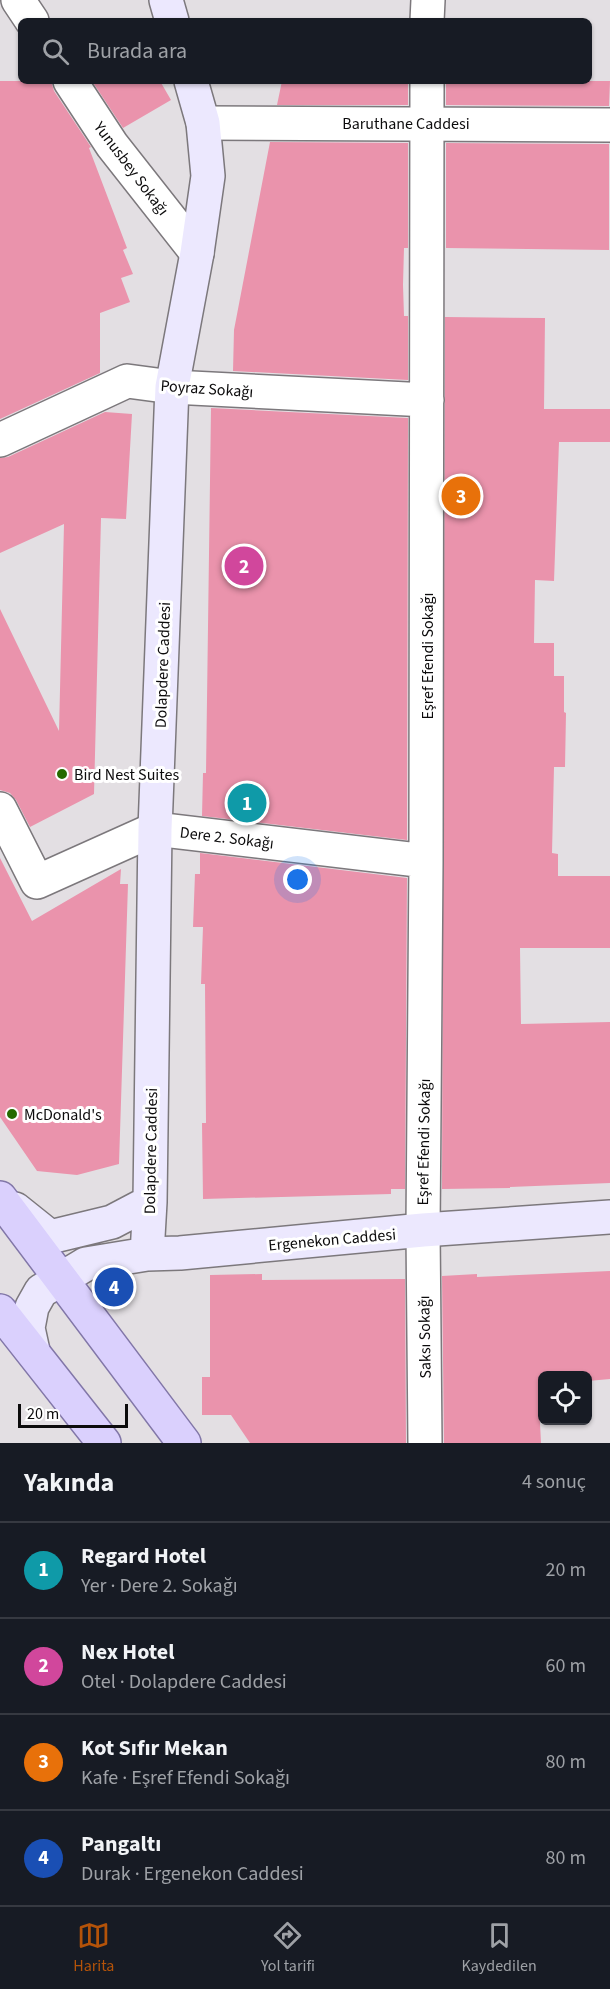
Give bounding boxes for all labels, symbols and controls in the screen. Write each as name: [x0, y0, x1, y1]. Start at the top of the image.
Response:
search box: [18, 18, 592, 84]
icon: search: [39, 35, 72, 68]
text: Burada ara: [87, 35, 187, 67]
street label: Baruthane Caddesi: [342, 113, 470, 135]
street label: Yunusbey Sokağı: [88, 116, 174, 220]
street label: Poyraz Sokağı: [160, 375, 254, 403]
pin: 3: [442, 474, 480, 518]
pin: 2: [224, 544, 264, 588]
street label: Eşref Efendi Sokağı: [417, 592, 439, 720]
street label: Dolapdere Caddesi: [150, 601, 176, 729]
place label: Bird Nest Suites: [74, 764, 179, 786]
marker: Bird Nest Suites: [55, 767, 69, 781]
pin: 1: [228, 780, 266, 826]
street label: Dere 2. Sokağı: [179, 821, 275, 855]
your location: [283, 865, 312, 894]
street label: Eşref Efendi Sokağı: [412, 1078, 436, 1206]
street label: Dolapdere Caddesi: [139, 1088, 163, 1214]
place label: McDonald's: [24, 1104, 102, 1126]
marker: McDonald's: [5, 1107, 19, 1121]
street label: Ergenekon Caddesi: [267, 1223, 397, 1257]
pin: 4: [94, 1264, 134, 1310]
street label: Saksı Sokağı: [413, 1295, 437, 1379]
map controls: [538, 1371, 592, 1425]
button: locate: [538, 1371, 592, 1425]
scale bar: [18, 1401, 128, 1428]
text: 20 m: [27, 1403, 59, 1425]
text: Yakında: [24, 1464, 114, 1501]
text: 4 sonuç: [522, 1468, 586, 1496]
text: Regard Hotel: [81, 1540, 206, 1572]
text: 1: [38, 1556, 49, 1584]
text: 20 m: [546, 1556, 586, 1584]
text: Yer · Dere 2. Sokağı: [81, 1572, 238, 1600]
text: Nex Hotel: [81, 1636, 175, 1668]
text: 2: [38, 1652, 49, 1680]
text: 60 m: [546, 1652, 586, 1680]
text: Otel · Dolapdere Caddesi: [81, 1668, 287, 1696]
text: Kot Sıfır Mekan: [81, 1732, 228, 1764]
text: 3: [38, 1748, 49, 1776]
text: 80 m: [546, 1748, 586, 1776]
text: Kafe · Eşref Efendi Sokağı: [81, 1764, 290, 1792]
text: Pangaltı: [81, 1828, 161, 1860]
text: 4: [38, 1844, 49, 1872]
text: 80 m: [546, 1844, 586, 1872]
text: Durak · Ergenekon Caddesi: [81, 1860, 304, 1888]
tab: Harita: [73, 1919, 114, 1977]
tab: Yol tarifi: [261, 1919, 315, 1977]
tab: Kaydedilen: [462, 1919, 537, 1977]

